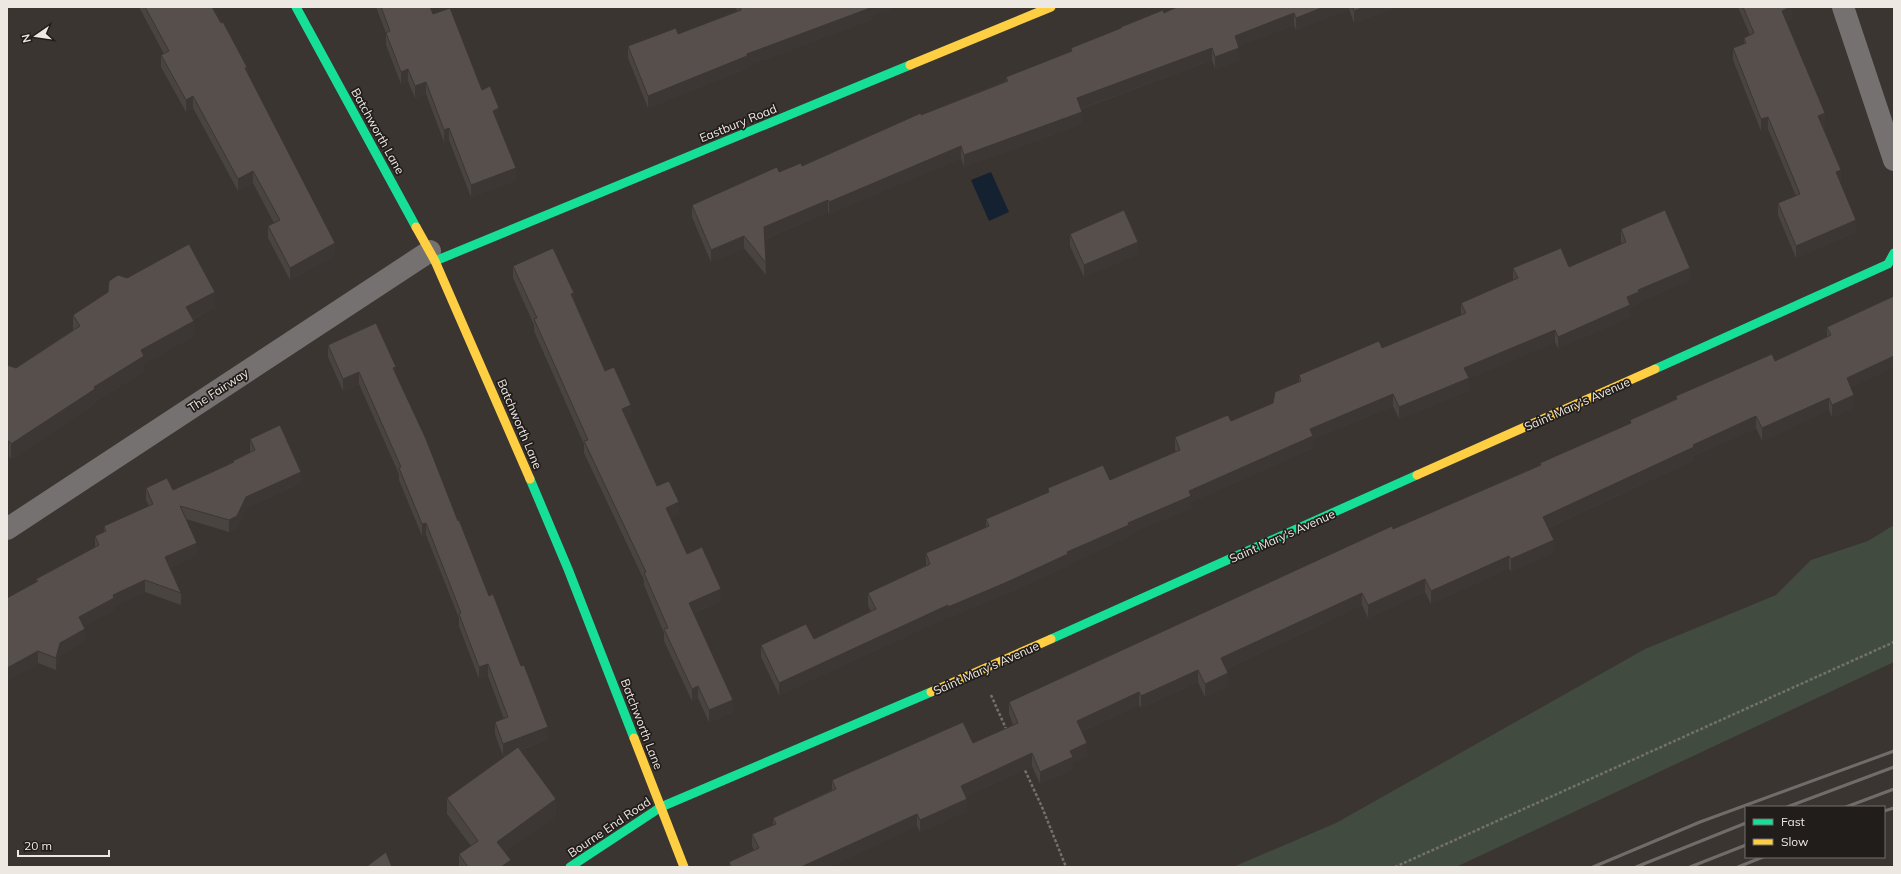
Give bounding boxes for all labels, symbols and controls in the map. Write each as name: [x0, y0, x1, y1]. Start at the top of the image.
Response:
north arrow: [16, 16, 56, 56]
text: N: [19, 33, 34, 44]
street label: Batchworth Lane: [348, 85, 408, 177]
street label: Eastbury Road: [697, 101, 779, 145]
street label: The Fairway: [185, 365, 252, 415]
street label: Saint Mary's Avenue: [1522, 374, 1632, 434]
street label: Batchworth Lane: [494, 377, 546, 471]
street label: Saint Mary's Avenue: [1227, 506, 1337, 566]
street label: Saint Mary's Avenue: [931, 638, 1041, 698]
street label: Batchworth Lane: [618, 677, 666, 771]
street label: Bourne End Road: [565, 794, 653, 860]
legend: [1745, 806, 1885, 858]
text: Fast: [1781, 814, 1805, 829]
scale bar: [18, 832, 109, 858]
text: Slow: [1781, 834, 1809, 849]
text: 20 m: [24, 838, 52, 853]

